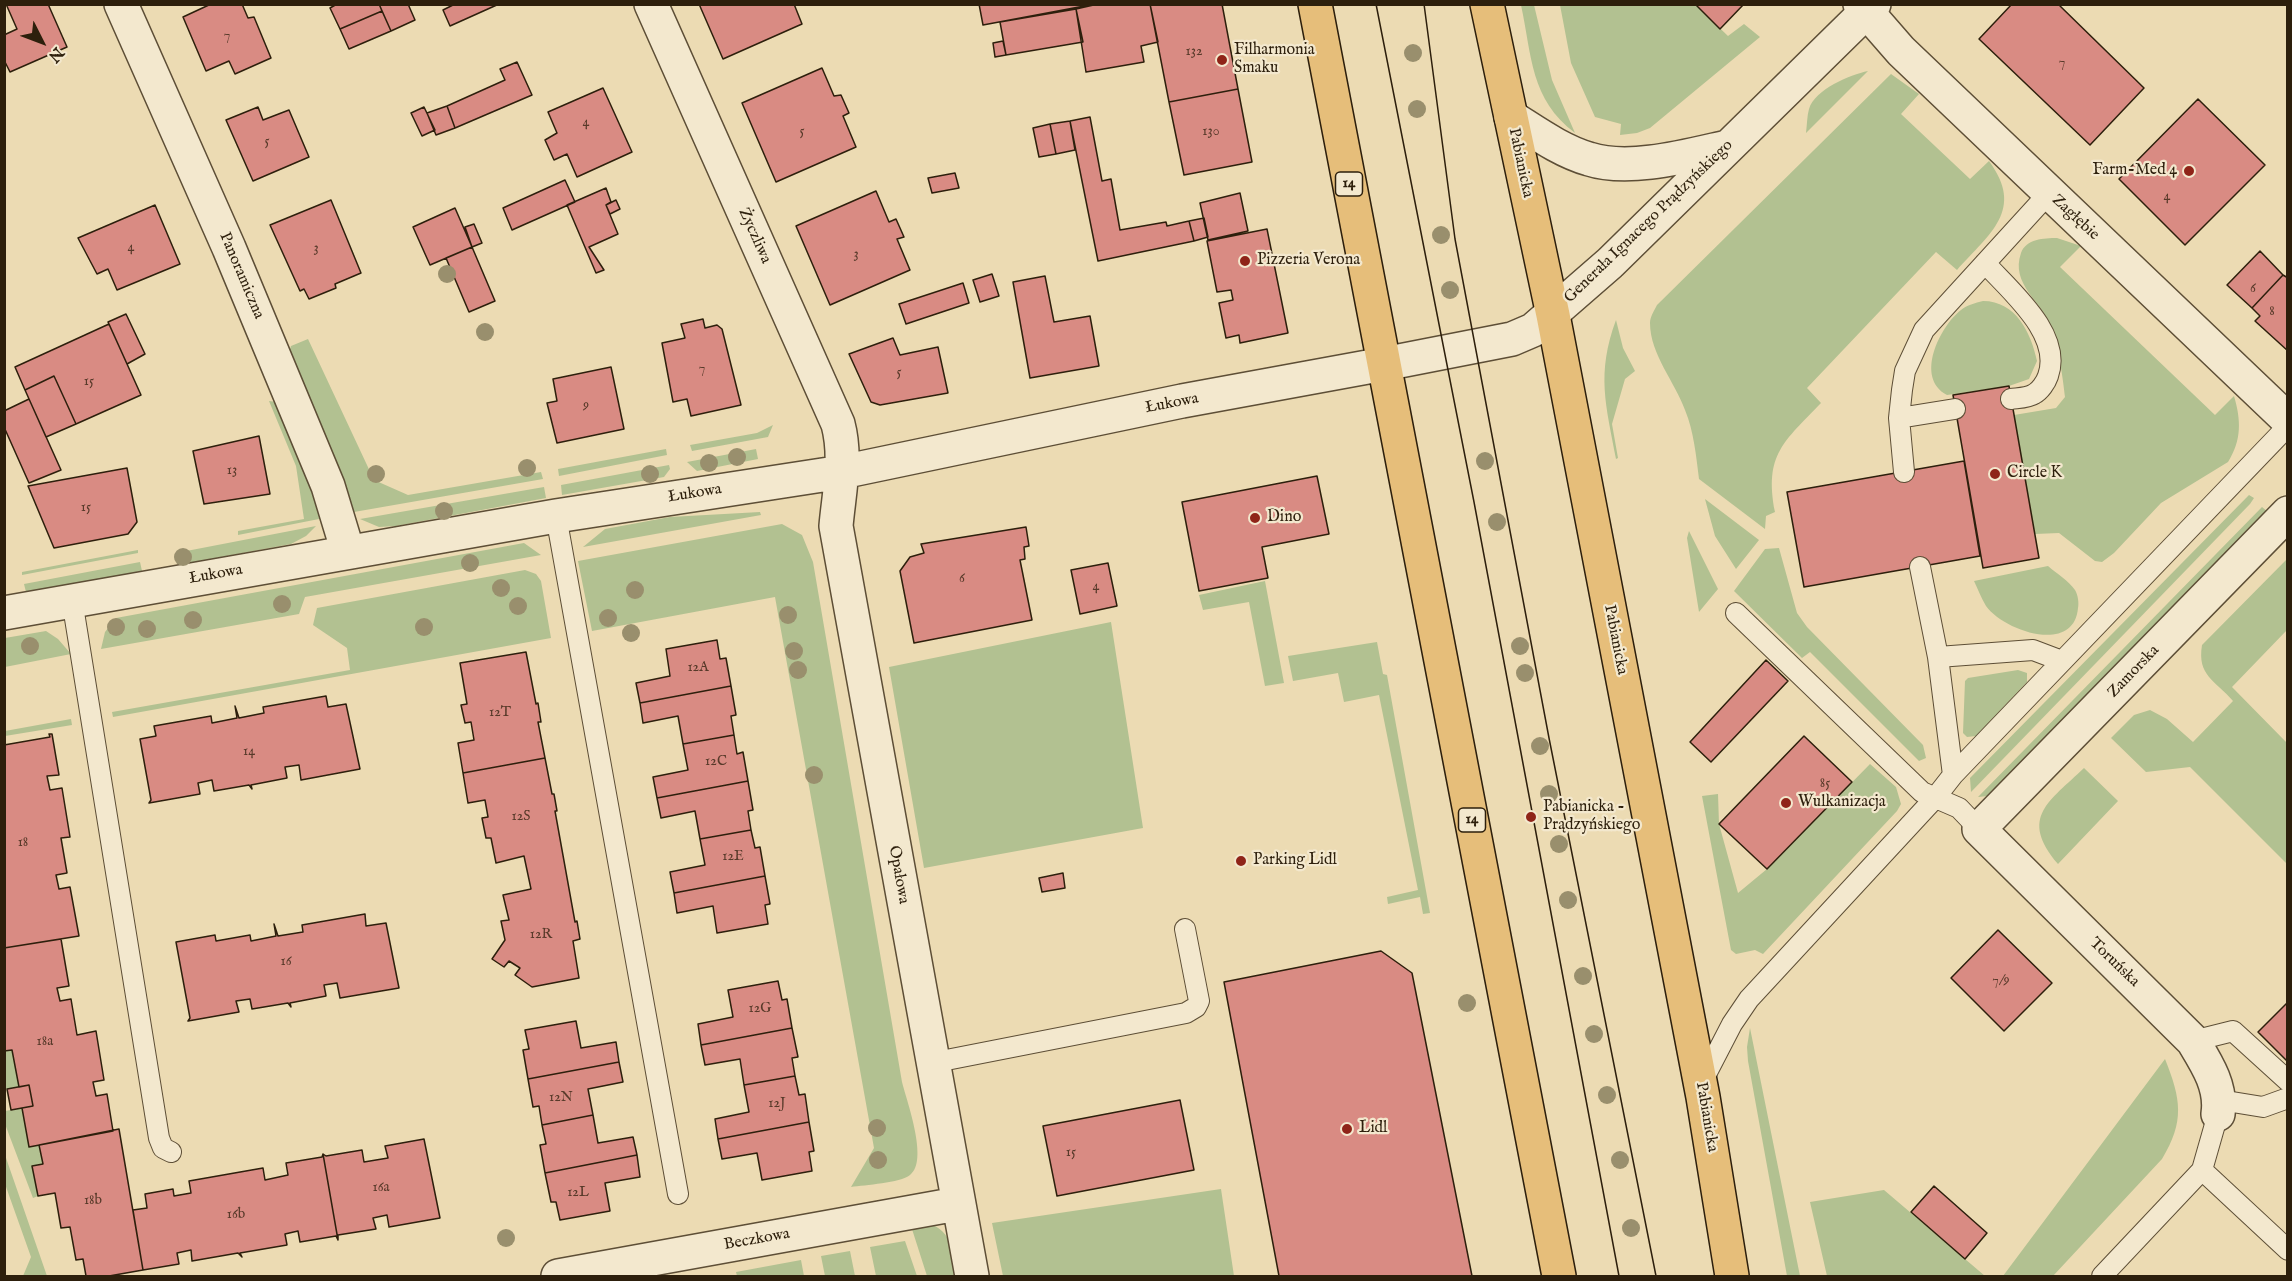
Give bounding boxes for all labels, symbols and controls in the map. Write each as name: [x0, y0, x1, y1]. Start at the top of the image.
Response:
north arrow: [12, 12, 72, 72]
house number: 7: [224, 28, 230, 44]
place label: Filharmonia Smaku: [1234, 41, 1315, 79]
text: N: [43, 42, 67, 66]
house number: 132: [1185, 44, 1203, 60]
marker: Filharmonia Smaku: [1215, 53, 1229, 67]
house number: 7: [2059, 55, 2065, 71]
house number: 4: [583, 115, 589, 131]
house number: 5: [799, 124, 805, 140]
house number: 130: [1202, 124, 1220, 140]
street label: Pabianicka: [1503, 126, 1537, 200]
house number: 5: [264, 134, 270, 150]
street label: Generała Ignacego Prądzyńskiego: [1561, 136, 1737, 308]
place label: Farm-Med 4: [2092, 161, 2177, 181]
marker: Farm-Med 4: [2182, 164, 2196, 178]
road number: 14: [1336, 172, 1362, 196]
house number: 4: [2164, 189, 2170, 205]
street label: Zagłębie: [2047, 191, 2103, 245]
street label: Życzliwa: [733, 205, 775, 267]
street label: Panoramiczna: [214, 230, 268, 322]
house number: 4: [128, 240, 134, 256]
house number: 3: [313, 241, 319, 257]
house number: 3: [853, 247, 859, 263]
place label: Pizzeria Verona: [1257, 251, 1360, 271]
marker: Pizzeria Verona: [1238, 254, 1252, 268]
house number: 6: [2250, 281, 2256, 297]
house number: 8: [2269, 304, 2275, 320]
house number: 7: [699, 361, 705, 377]
house number: 5: [896, 365, 902, 381]
house number: 15: [84, 374, 94, 390]
street label: Łukowa: [1144, 389, 1200, 419]
house number: 9: [583, 398, 589, 414]
house number: 13: [227, 463, 237, 479]
place label: Circle K: [2007, 464, 2062, 484]
marker: Circle K: [1988, 467, 2002, 481]
street label: Łukowa: [667, 480, 723, 508]
house number: 15: [81, 500, 91, 516]
place label: Dino: [1267, 508, 1301, 528]
marker: Dino: [1248, 511, 1262, 525]
street label: Łukowa: [188, 561, 244, 589]
house number: 6: [959, 571, 965, 587]
house number: 4: [1093, 579, 1099, 595]
street label: Pabianicka: [1599, 603, 1631, 677]
street label: Zamorska: [2104, 642, 2164, 702]
house number: 12A: [687, 660, 709, 676]
house number: 12T: [489, 705, 511, 721]
house number: 14: [243, 744, 255, 760]
house number: 12C: [705, 754, 727, 770]
house number: 85: [1820, 776, 1830, 792]
place label: Wulkanizacja: [1798, 793, 1886, 813]
marker: Wulkanizacja: [1779, 796, 1793, 810]
place label: Pabianicka - Prądzyńskiego: [1543, 798, 1640, 836]
road number: 14: [1458, 808, 1486, 832]
house number: 12S: [512, 809, 530, 825]
marker: Pabianicka - Prądzyńskiego: [1524, 810, 1538, 824]
house number: 18: [18, 835, 28, 851]
street label: Opałowa: [883, 844, 913, 906]
house number: 12E: [722, 849, 744, 865]
place label: Parking Lidl: [1253, 851, 1337, 871]
marker: Parking Lidl: [1234, 854, 1248, 868]
house number: 12R: [530, 927, 552, 943]
street label: Toruńska: [2085, 934, 2143, 992]
house number: 16: [280, 954, 292, 970]
house number: 7/9: [1992, 973, 2010, 989]
house number: 12G: [749, 1001, 771, 1017]
house number: 18a: [37, 1034, 53, 1050]
street label: Pabianicka: [1690, 1080, 1722, 1154]
house number: 12N: [549, 1090, 573, 1106]
house number: 12J: [768, 1096, 786, 1112]
place label: Lidl: [1359, 1119, 1388, 1139]
marker: Lidl: [1340, 1122, 1354, 1136]
house number: 15: [1066, 1145, 1076, 1161]
house number: 16a: [372, 1180, 390, 1196]
house number: 12L: [567, 1185, 589, 1201]
house number: 18b: [84, 1193, 102, 1209]
house number: 16b: [227, 1207, 245, 1223]
street label: Beczkowa: [723, 1225, 791, 1255]

